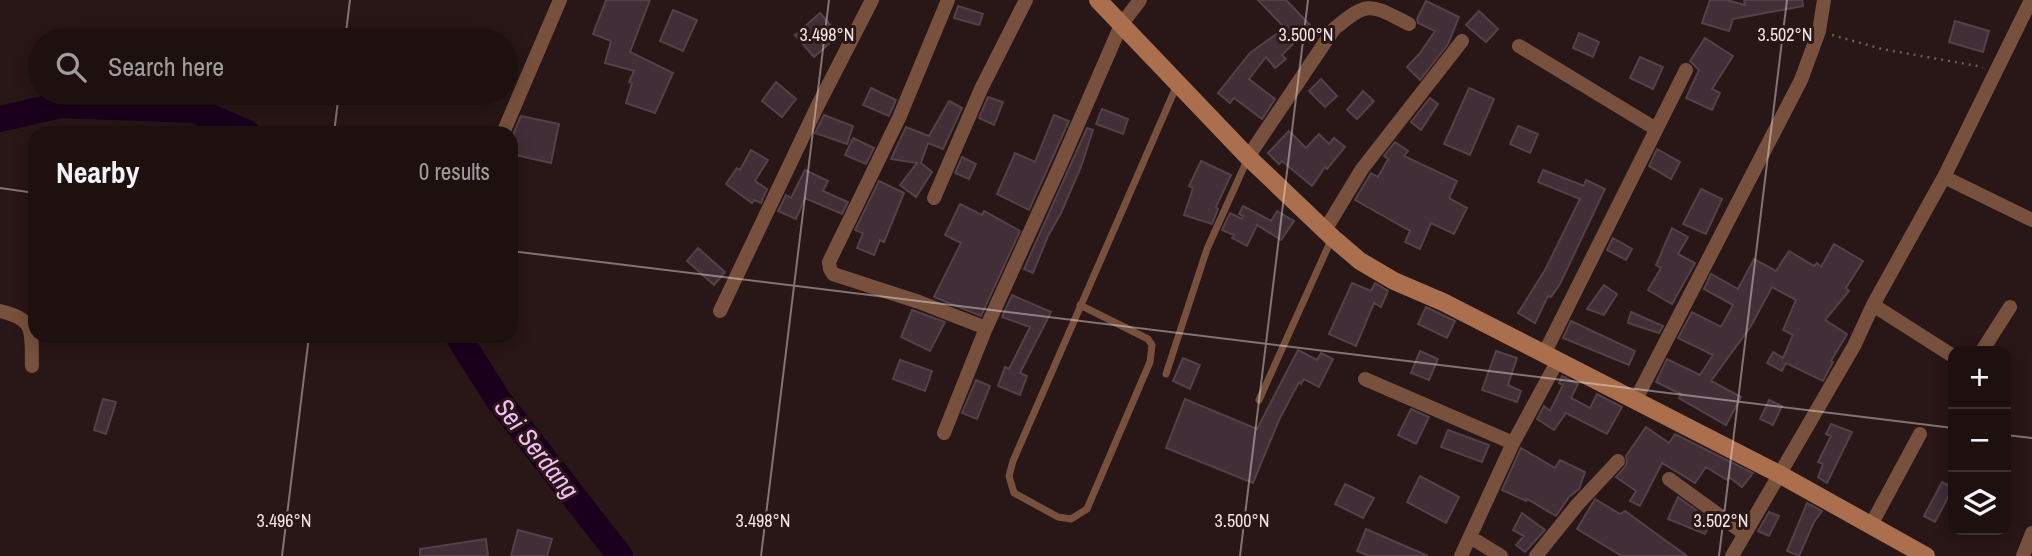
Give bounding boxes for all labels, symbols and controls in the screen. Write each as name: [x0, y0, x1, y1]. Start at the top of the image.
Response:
text: 3.498°N: [800, 22, 854, 47]
text: 3.500°N: [1279, 22, 1333, 47]
text: 3.502°N: [1758, 22, 1812, 47]
search box: [28, 28, 518, 105]
icon: search: [52, 48, 90, 86]
text: Search here: [108, 49, 224, 84]
text: Nearby: [56, 152, 139, 192]
text: 0 results: [419, 156, 490, 187]
map controls: [1948, 346, 2011, 535]
button: +: [1948, 346, 2011, 409]
water label: Sei Serdang: [487, 391, 587, 506]
button: −: [1948, 409, 2011, 472]
button: layers: [1948, 472, 2011, 535]
text: 3.496°N: [257, 508, 311, 533]
text: 3.498°N: [736, 508, 790, 533]
text: 3.500°N: [1215, 508, 1269, 533]
text: 3.502°N: [1694, 508, 1748, 533]

